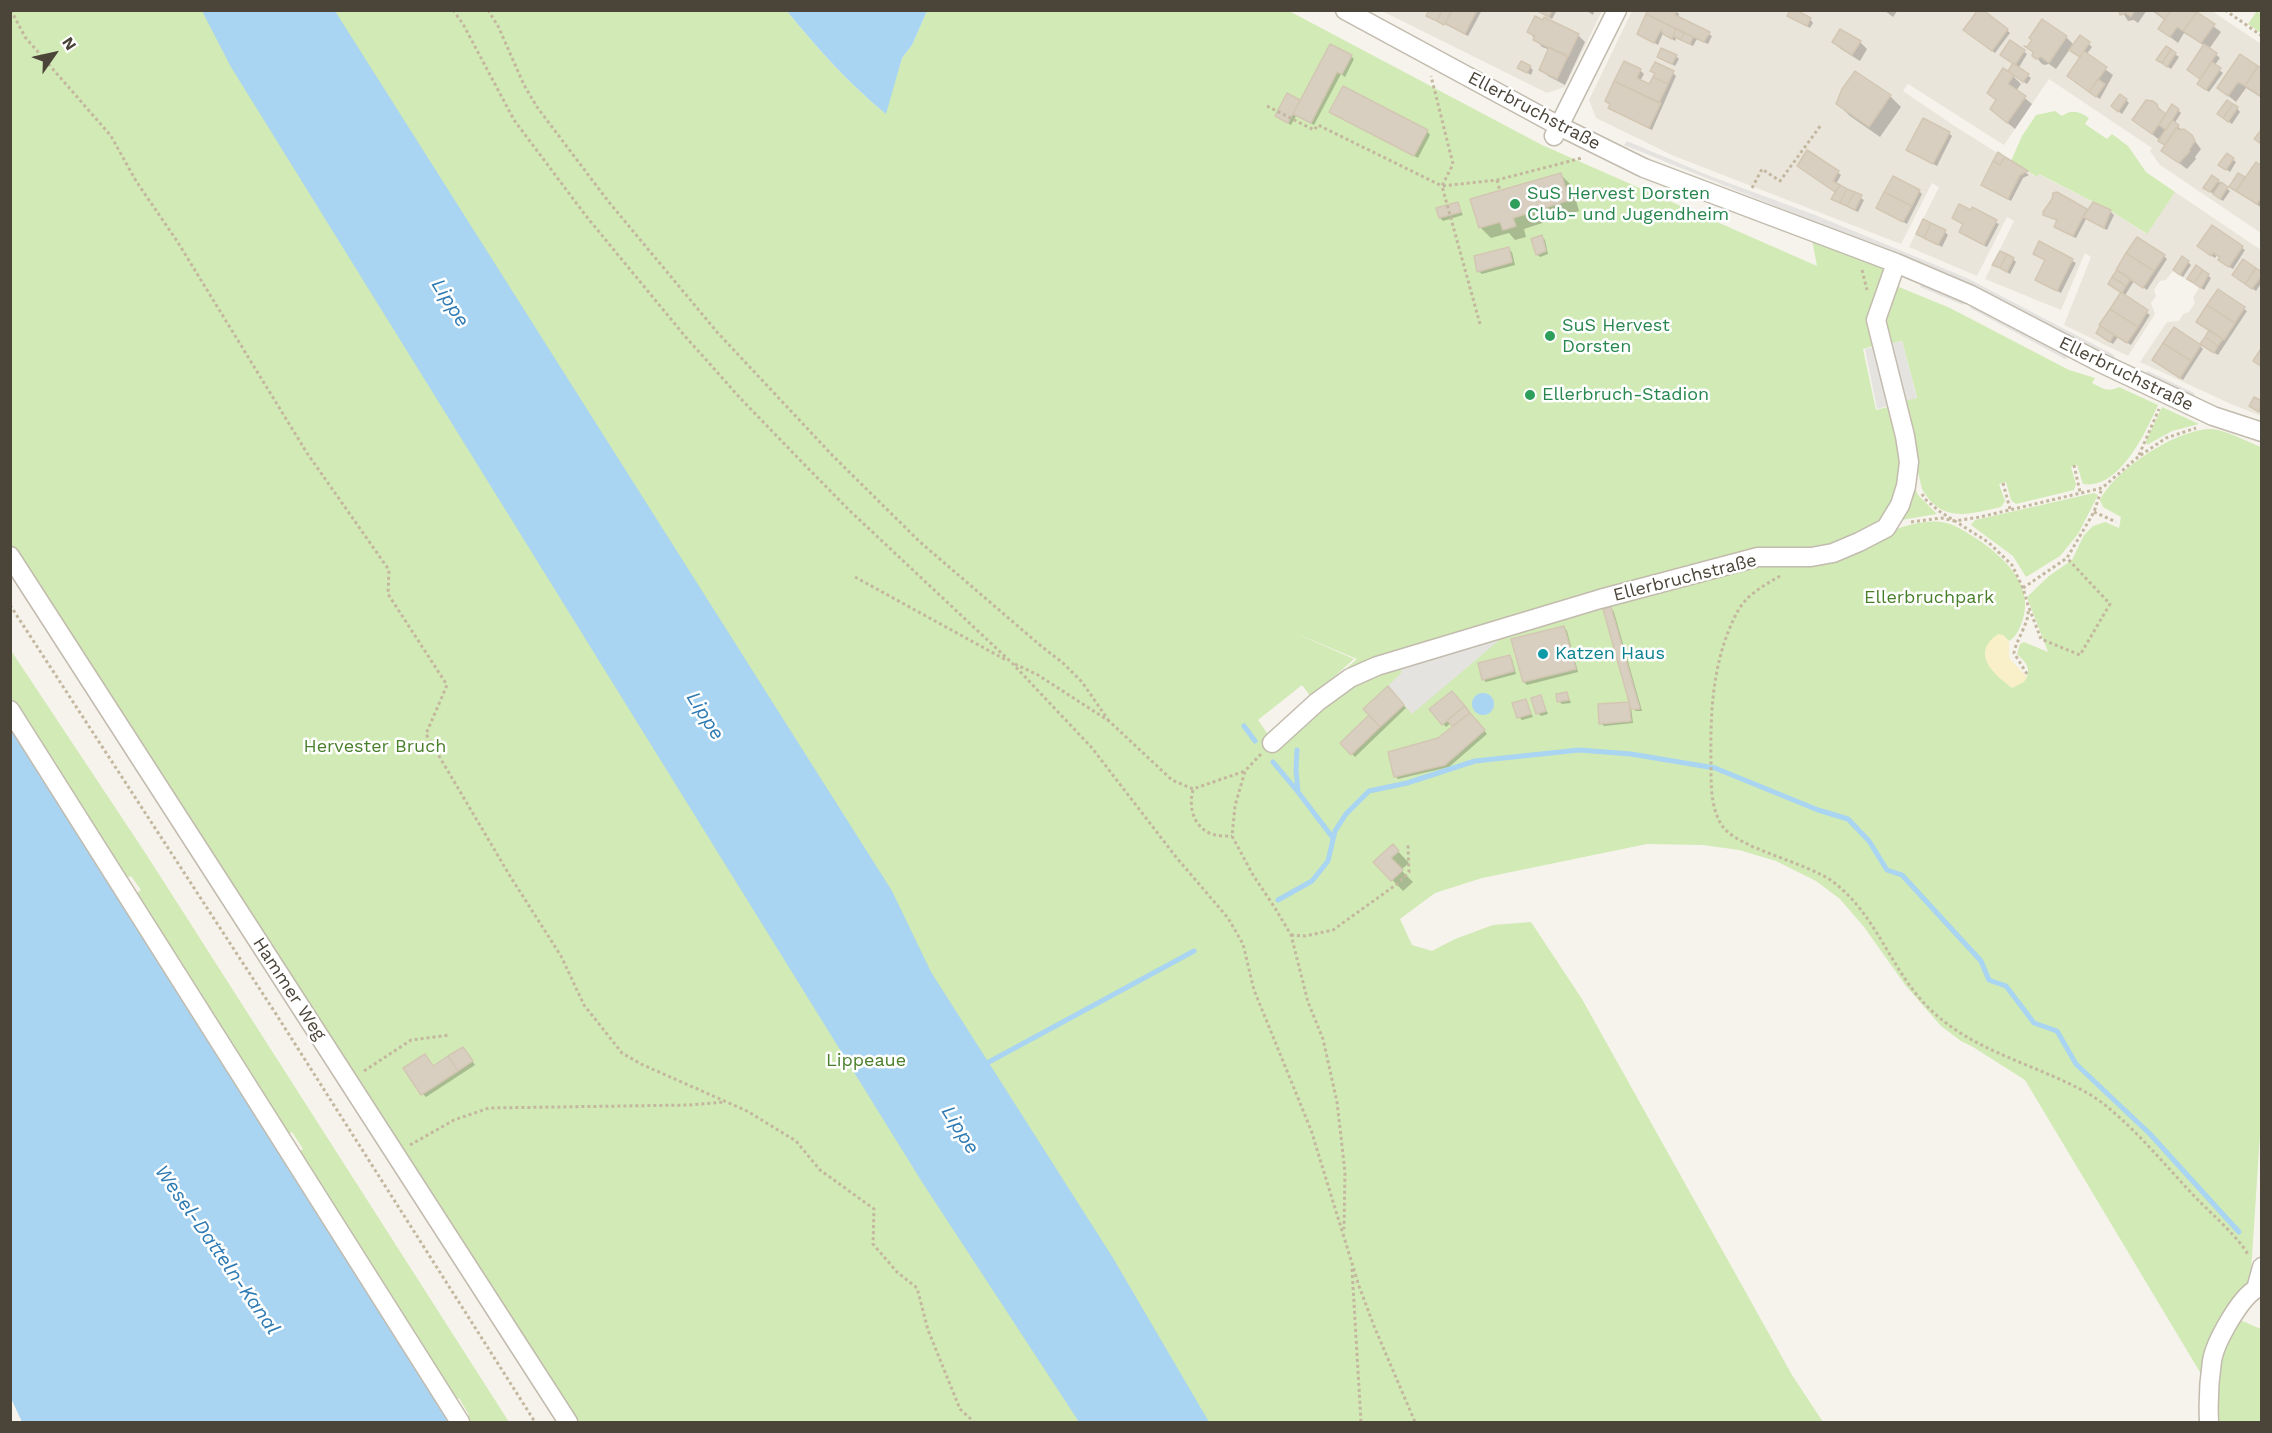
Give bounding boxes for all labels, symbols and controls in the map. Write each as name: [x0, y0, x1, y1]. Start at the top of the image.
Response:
north arrow: [24, 24, 84, 84]
text: N: [58, 33, 81, 54]
street label: Ellerbruchstraße: [1464, 67, 1604, 155]
place label: SuS Hervest Dorsten Club- und Jugendheim: [1527, 183, 1729, 226]
marker: SuS Hervest Dorsten Club- und Jugendheim: [1508, 197, 1522, 211]
water label: Lippe: [426, 274, 474, 332]
place label: SuS Hervest Dorsten: [1562, 315, 1670, 358]
marker: SuS Hervest Dorsten: [1543, 329, 1557, 343]
street label: Ellerbruchstraße: [2055, 332, 2197, 416]
place label: Ellerbruch-Stadion: [1542, 384, 1709, 406]
marker: Ellerbruch-Stadion: [1523, 388, 1537, 402]
street label: Ellerbruchstraße: [1611, 550, 1759, 606]
park label: Ellerbruchpark: [1864, 587, 1994, 609]
place label: Katzen Haus: [1555, 643, 1665, 665]
marker: Katzen Haus: [1536, 647, 1550, 661]
water label: Lippe: [681, 687, 729, 745]
park label: Hervester Bruch: [304, 736, 446, 758]
street label: Hammer Weg: [248, 934, 330, 1044]
park label: Lippeaue: [826, 1050, 906, 1072]
water label: Lippe: [936, 1101, 984, 1159]
water label: Wesel-Datteln-Kanal: [149, 1160, 285, 1340]

